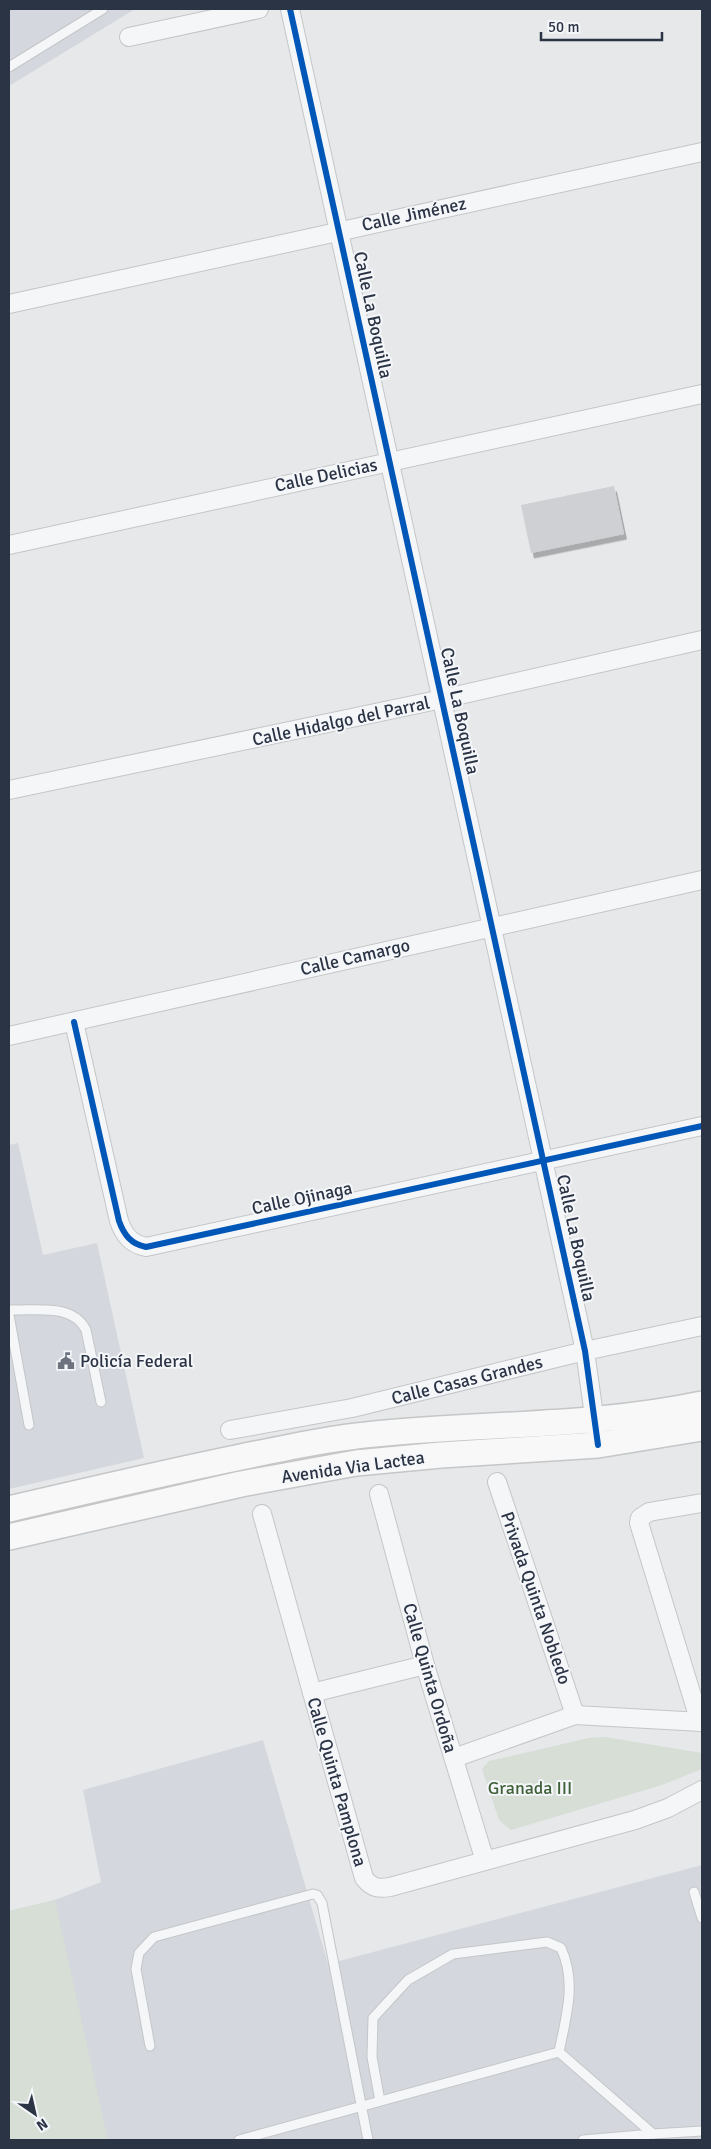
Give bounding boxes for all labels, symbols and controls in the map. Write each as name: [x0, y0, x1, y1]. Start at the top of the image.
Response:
scale bar: [541, 10, 662, 42]
text: 50 m: [548, 18, 579, 36]
street label: Calle Jiménez: [360, 192, 468, 236]
street label: Calle La Boquilla: [349, 249, 397, 381]
street label: Calle Delicias: [273, 453, 379, 497]
street label: Calle La Boquilla: [436, 645, 484, 777]
street label: Calle Hidalgo del Parral: [250, 691, 432, 751]
street label: Calle Camargo: [298, 934, 412, 980]
street label: Calle La Boquilla: [552, 1172, 600, 1304]
street label: Calle Ojinaga: [250, 1177, 354, 1219]
place label: Policía Federal: [80, 1350, 193, 1372]
public building icon: Policía Federal: [56, 1351, 76, 1371]
street label: Calle Casas Grandes: [389, 1351, 545, 1409]
street label: Avenida Via Lactea: [280, 1446, 426, 1488]
street label: Privada Quinta Nobledo: [496, 1509, 576, 1687]
street label: Calle Quinta Ordoña: [398, 1601, 462, 1755]
street label: Calle Quinta Pamplona: [302, 1695, 372, 1869]
park label: Granada III: [488, 1777, 572, 1799]
north arrow: [10, 2089, 60, 2139]
text: N: [33, 2115, 51, 2134]

